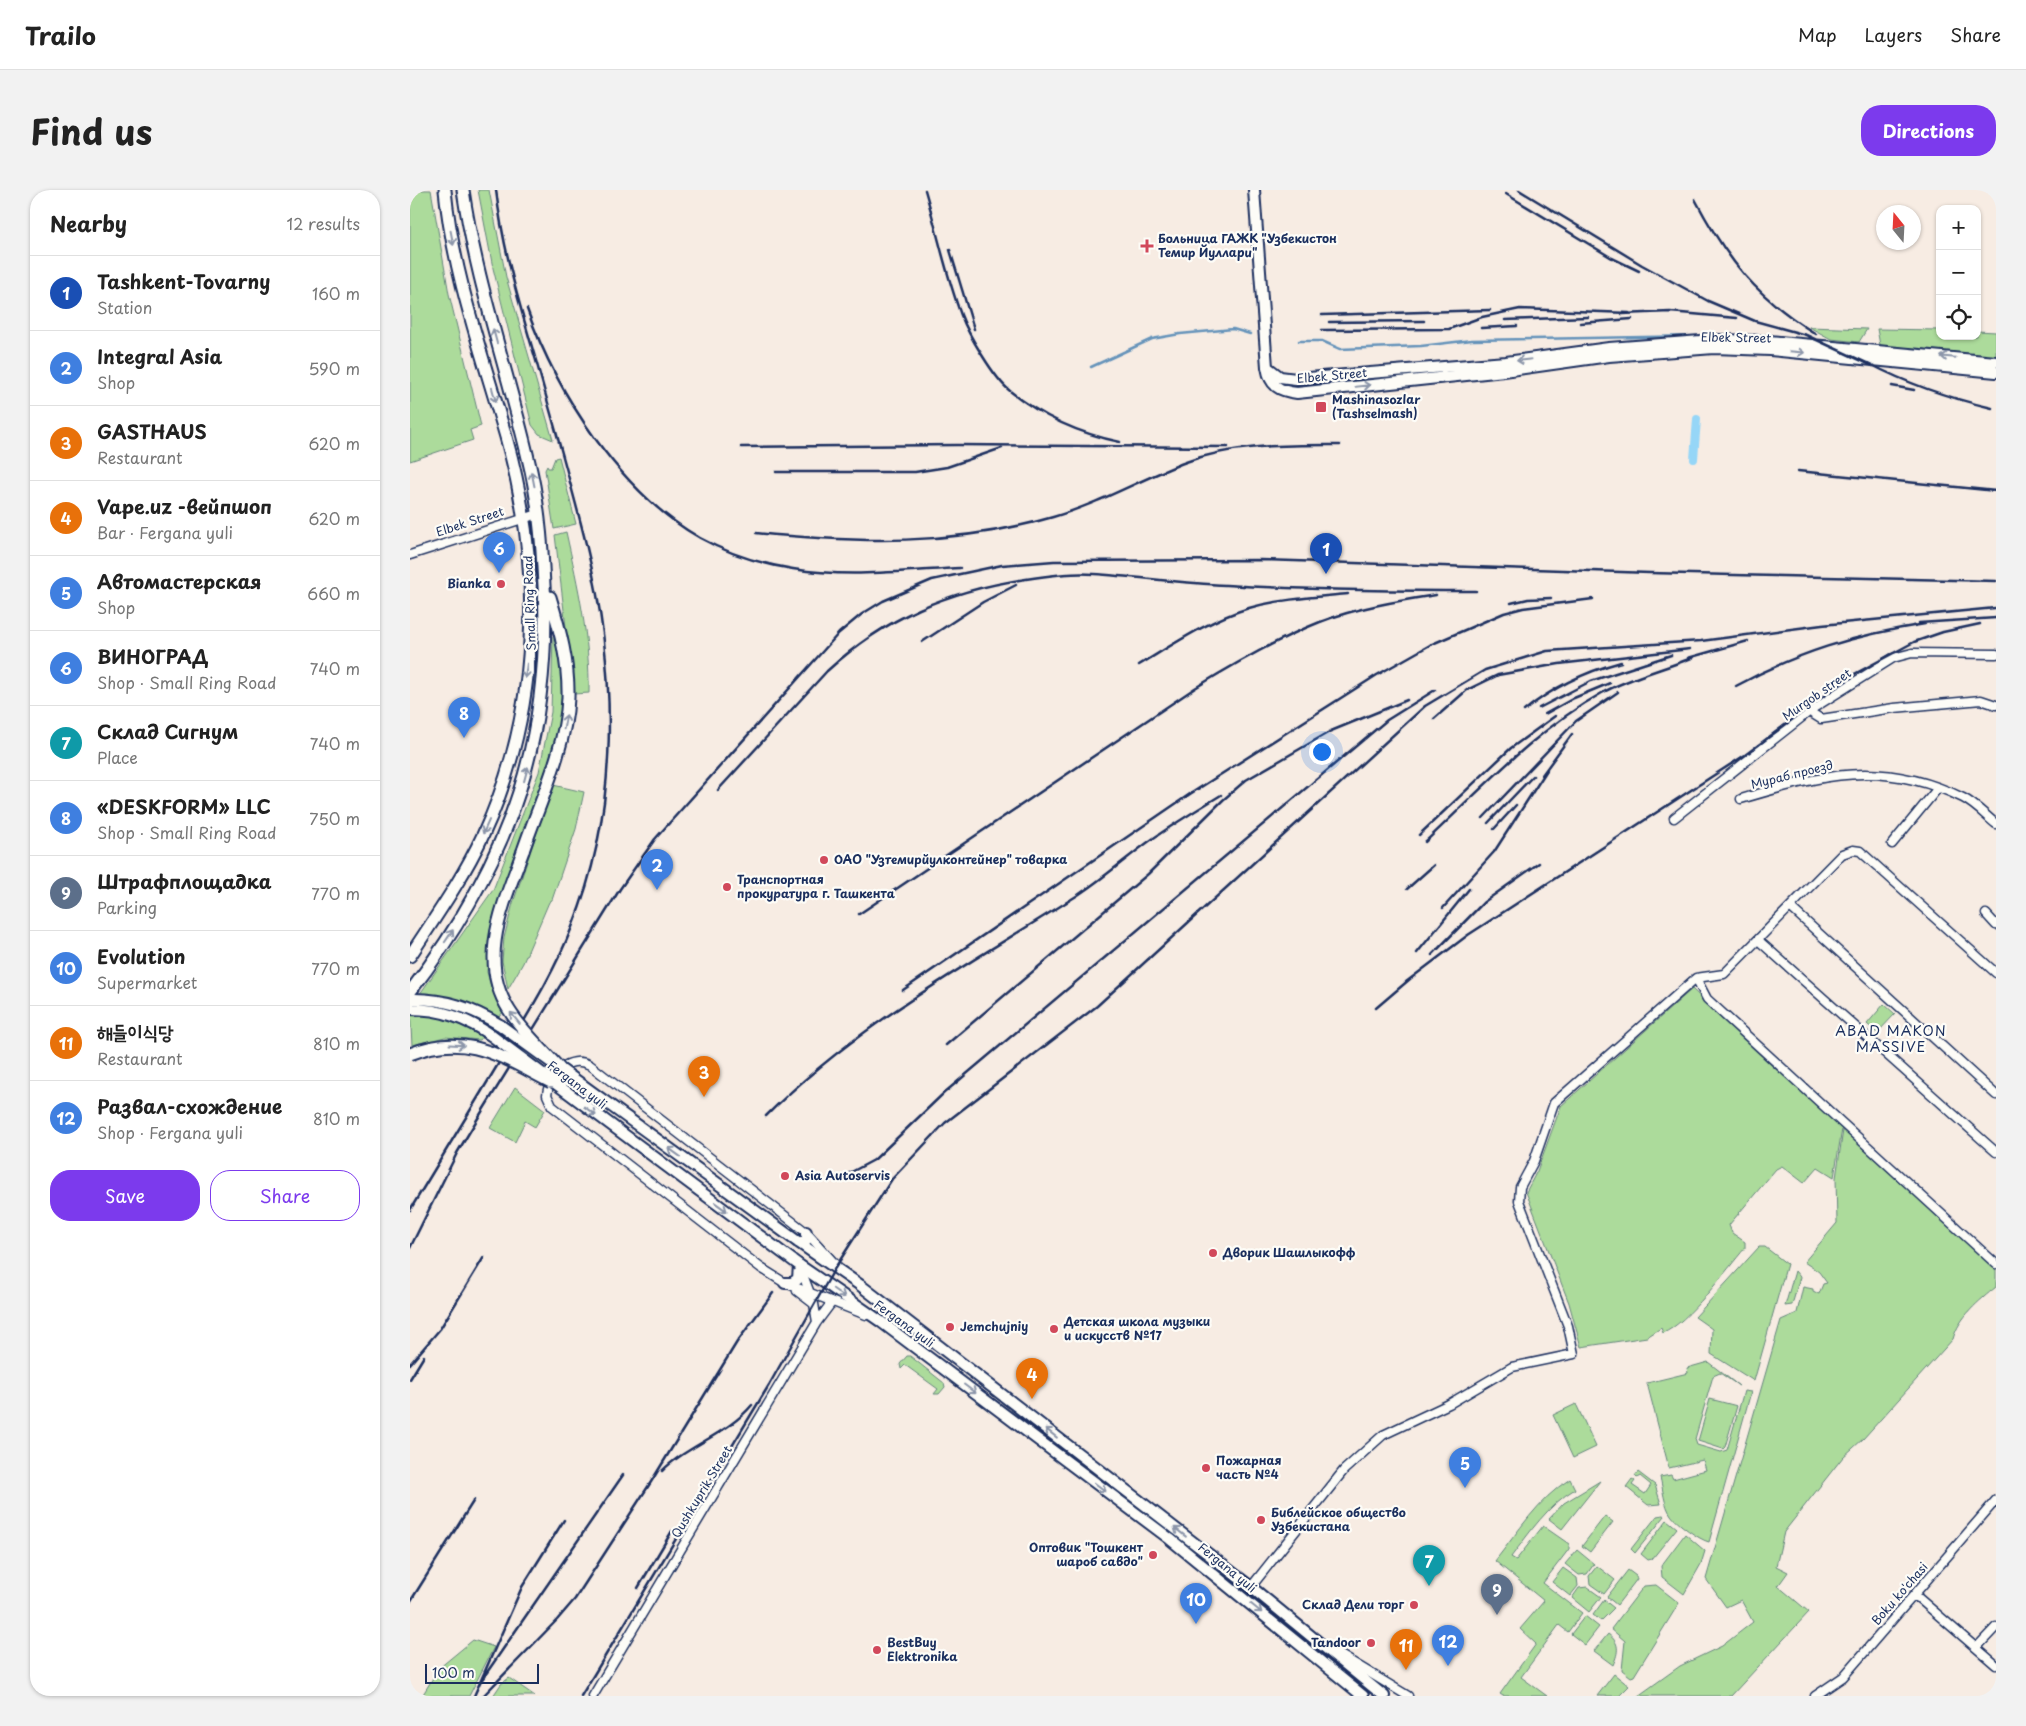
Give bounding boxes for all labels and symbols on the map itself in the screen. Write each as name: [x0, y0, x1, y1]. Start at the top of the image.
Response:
north arrow: [1876, 205, 1921, 250]
place label: Больница ГАЖК "Узбекистон Темир Йуллари": [1158, 229, 1337, 261]
one-way arrow: [448, 230, 457, 246]
marker: Больница ГАЖК "Узбекистон Темир Йуллари": [1140, 239, 1154, 253]
street label: Elbek Street: [1701, 327, 1771, 347]
one-way arrow: [490, 328, 499, 344]
one-way arrow: [1789, 348, 1805, 357]
one-way arrow: [1940, 352, 1956, 361]
one-way arrow: [1517, 355, 1533, 365]
street label: Elbek Street: [1296, 363, 1368, 387]
one-way arrow: [1355, 381, 1371, 391]
one-way arrow: [489, 387, 499, 403]
place label: Mashinasozlar (Tashselmash): [1332, 390, 1421, 422]
marker: Mashinasozlar (Tashselmash): [1314, 400, 1328, 414]
one-way arrow: [527, 472, 537, 488]
street label: Elbek Street: [434, 502, 506, 540]
pin: 6: [483, 532, 515, 573]
pin: 1: [1310, 533, 1342, 574]
street label: Small Ring Road: [518, 555, 540, 651]
place label: Bianka: [447, 574, 491, 592]
marker: Bianka: [495, 578, 507, 590]
one-way arrow: [521, 662, 531, 678]
street label: Murgob street: [1778, 664, 1855, 725]
pin: 8: [448, 697, 480, 738]
one-way arrow: [560, 714, 570, 730]
your location: [1309, 739, 1335, 765]
street label: Мураб проезд: [1749, 755, 1835, 793]
one-way arrow: [521, 767, 531, 783]
one-way arrow: [481, 819, 491, 834]
pin: 2: [641, 849, 673, 890]
place label: ОАО "Узтемирйулконтейнер" товарка: [834, 850, 1067, 868]
marker: ОАО "Узтемирйулконтейнер" товарка: [818, 854, 830, 866]
place label: Транспортная прокуратура г. Ташкента: [737, 870, 896, 902]
marker: Транспортная прокуратура г. Ташкента: [721, 881, 733, 893]
one-way arrow: [444, 929, 454, 943]
one-way arrow: [510, 1012, 521, 1025]
district label: ABAD MAKON MASSIVE: [1835, 1020, 1947, 1057]
one-way arrow: [449, 1040, 465, 1049]
street label: Fergana yuli: [544, 1056, 611, 1113]
pin: 3: [688, 1056, 720, 1097]
one-way arrow: [583, 1105, 596, 1116]
one-way arrow: [667, 1147, 681, 1157]
place label: Asia Autoservis: [794, 1166, 890, 1184]
marker: Asia Autoservis: [779, 1170, 791, 1182]
one-way arrow: [714, 1202, 728, 1212]
place label: Дворик Шашлыкофф: [1222, 1243, 1356, 1261]
marker: Дворик Шашлыкофф: [1207, 1247, 1219, 1259]
one-way arrow: [832, 1288, 846, 1298]
street label: Fergana yuli: [871, 1295, 938, 1351]
place label: Детская школа музыки и искусств №17: [1063, 1312, 1210, 1344]
place label: Jemchujniy: [960, 1317, 1028, 1335]
marker: Jemchujniy: [944, 1321, 956, 1333]
marker: Детская школа музыки и искусств №17: [1048, 1323, 1060, 1335]
pin: 4: [1016, 1358, 1048, 1399]
one-way arrow: [963, 1384, 977, 1394]
one-way arrow: [1044, 1428, 1058, 1438]
street label: Qushkuprik Street: [666, 1442, 736, 1541]
pin: 5: [1449, 1447, 1481, 1488]
place label: Пожарная часть №4: [1216, 1451, 1282, 1483]
marker: Пожарная часть №4: [1200, 1462, 1212, 1474]
one-way arrow: [1093, 1481, 1106, 1492]
place label: Библейское общество Узбекистана: [1271, 1503, 1406, 1535]
marker: Библейское общество Узбекистана: [1255, 1514, 1267, 1526]
one-way arrow: [1173, 1527, 1187, 1537]
place label: Оптовик "Тошкент шароб савдо": [1029, 1538, 1144, 1570]
street label: Fergana yuli: [1195, 1538, 1261, 1596]
pin: 7: [1413, 1545, 1445, 1586]
marker: Оптовик "Тошкент шароб савдо": [1147, 1549, 1159, 1561]
street label: Boku ko'chasi: [1867, 1558, 1932, 1629]
pin: 9: [1481, 1574, 1513, 1615]
pin: 10: [1180, 1583, 1212, 1624]
place label: Склад Дели торг: [1302, 1595, 1404, 1613]
marker: Склад Дели торг: [1408, 1599, 1420, 1611]
one-way arrow: [1249, 1602, 1262, 1613]
pin: 12: [1432, 1625, 1464, 1666]
pin: 11: [1390, 1629, 1422, 1670]
place label: BestBuy Elektronika: [887, 1633, 958, 1665]
place label: Tandoor: [1311, 1633, 1362, 1651]
marker: Tandoor: [1365, 1637, 1377, 1649]
marker: BestBuy Elektronika: [871, 1644, 883, 1656]
scale bar: [425, 1661, 539, 1684]

